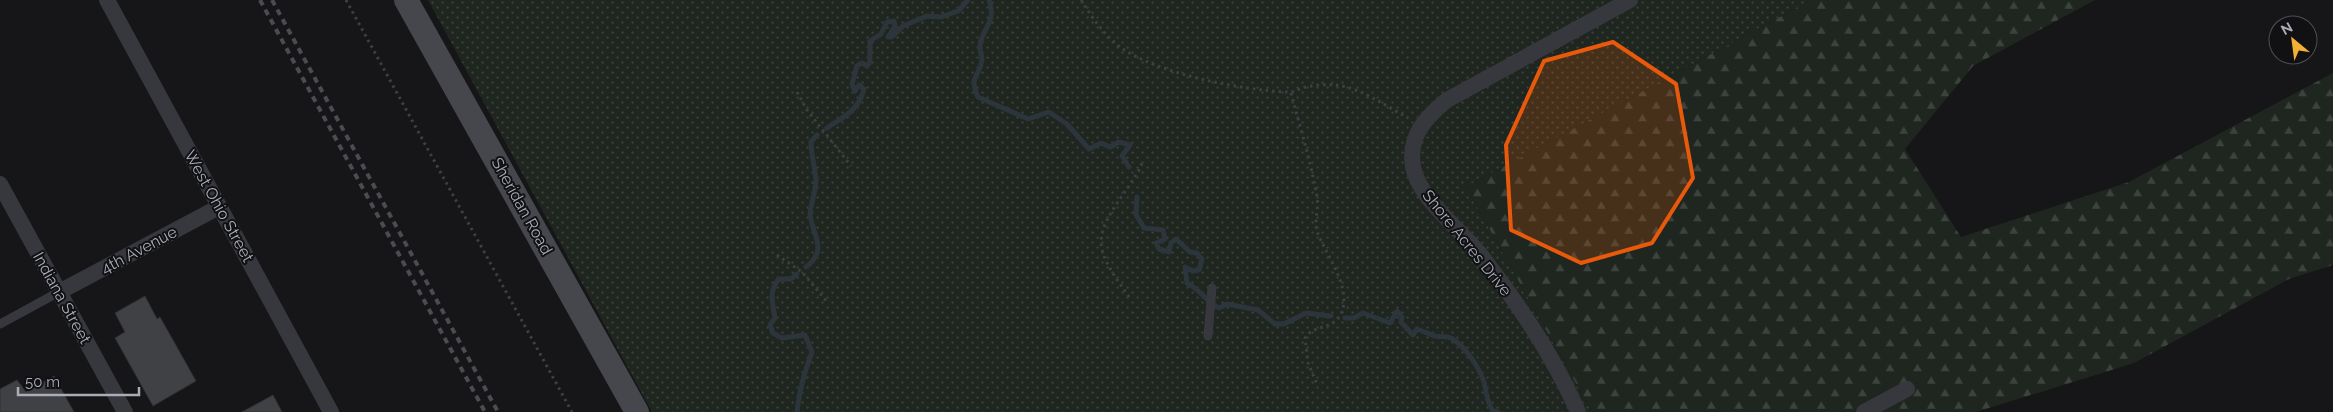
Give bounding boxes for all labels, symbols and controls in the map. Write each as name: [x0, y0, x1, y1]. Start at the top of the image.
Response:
north arrow: [2268, 15, 2318, 65]
text: N: [2278, 19, 2295, 38]
street label: West Ohio Street: [180, 147, 258, 266]
street label: Sheridan Road: [488, 154, 557, 258]
street label: Shore Acres Drive: [1418, 186, 1516, 300]
street label: 4th Avenue: [98, 222, 180, 278]
street label: Indiana Street: [29, 249, 95, 348]
scale bar: [18, 364, 139, 396]
text: 50 m: [25, 373, 60, 391]

